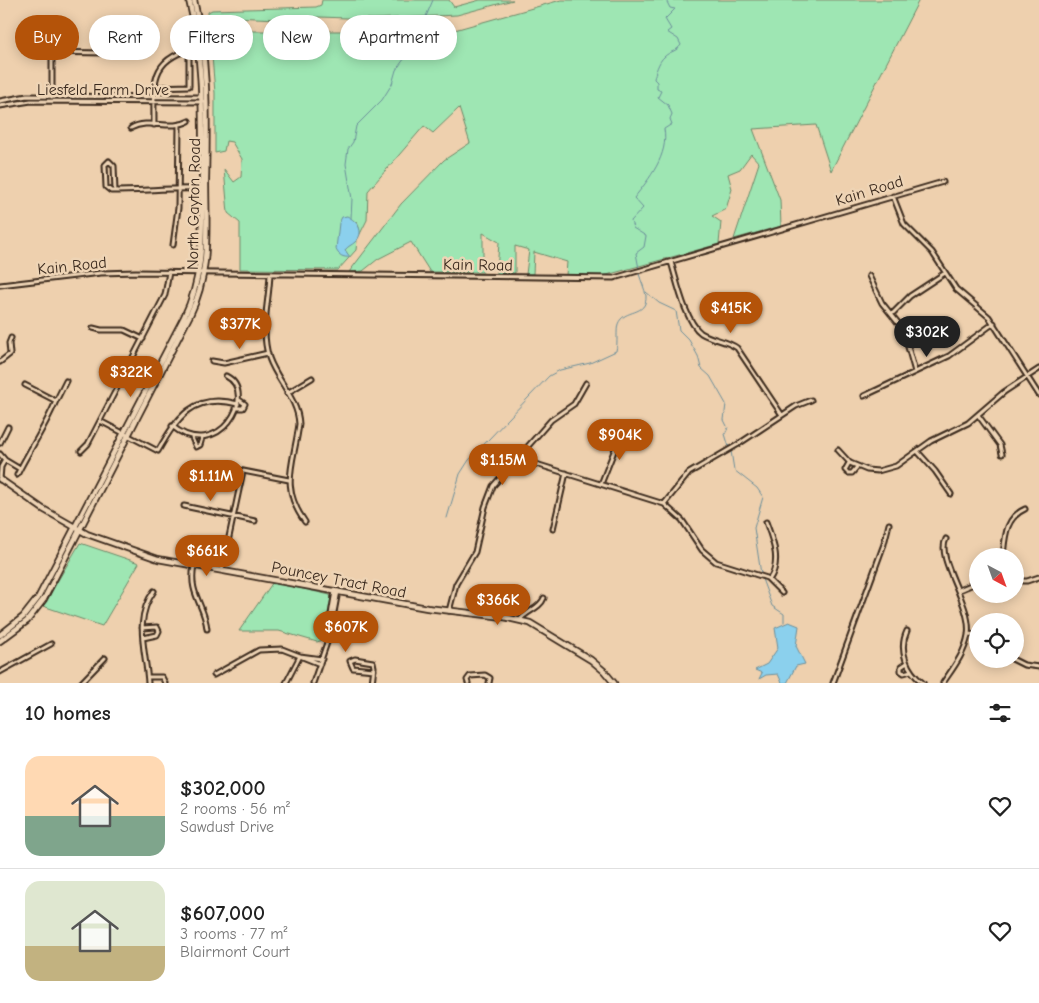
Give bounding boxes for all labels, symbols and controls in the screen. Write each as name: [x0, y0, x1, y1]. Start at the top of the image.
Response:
chip: Buy: [15, 15, 79, 60]
chip: Rent: [89, 15, 160, 60]
chip: Filters: [170, 15, 253, 60]
chip: New: [263, 15, 330, 60]
chip: Apartment: [340, 15, 457, 60]
street label: Liesfeld Farm Drive: [37, 81, 169, 99]
street label: North Gayton Road: [184, 138, 204, 270]
street label: Kain Road: [833, 172, 905, 210]
street label: Kain Road: [37, 253, 108, 279]
street label: Kain Road: [443, 255, 513, 275]
pin: $415K: [696, 292, 766, 334]
text: $415K: [711, 299, 751, 317]
pin: $377K: [205, 308, 275, 350]
text: $377K: [220, 315, 260, 333]
pin: $302K: [892, 316, 962, 358]
text: $302K: [905, 323, 949, 341]
pin: $322K: [96, 356, 166, 398]
text: $322K: [110, 363, 152, 381]
pin: $904K: [585, 418, 655, 461]
text: $904K: [598, 426, 642, 444]
pin: $1.15M: [462, 444, 544, 486]
text: $1.15M: [480, 451, 526, 469]
pin: $1.11M: [170, 460, 252, 502]
text: $1.11M: [189, 467, 233, 485]
pin: $661K: [172, 534, 242, 577]
text: $661K: [186, 542, 228, 560]
north arrow: [969, 548, 1024, 602]
map controls: [969, 548, 1024, 668]
street label: Pouncey Tract Road: [270, 558, 408, 602]
pin: $366K: [463, 584, 533, 626]
text: $366K: [476, 591, 520, 609]
pin: $607K: [311, 610, 381, 653]
button: locate: [969, 613, 1024, 668]
text: $607K: [324, 618, 368, 636]
icon: filters: [986, 699, 1014, 727]
text: 10 homes: [25, 701, 111, 725]
icon: home: [65, 776, 125, 836]
text: $302,000: [180, 776, 266, 800]
icon: heart: [986, 792, 1014, 820]
text: 2 rooms · 56 m²: [180, 800, 290, 818]
text: Sawdust Drive: [180, 818, 274, 836]
icon: home: [65, 901, 125, 961]
text: $607,000: [180, 901, 265, 925]
icon: heart: [986, 917, 1014, 945]
text: 3 rooms · 77 m²: [180, 925, 288, 943]
text: Blairmont Court: [180, 943, 290, 961]

